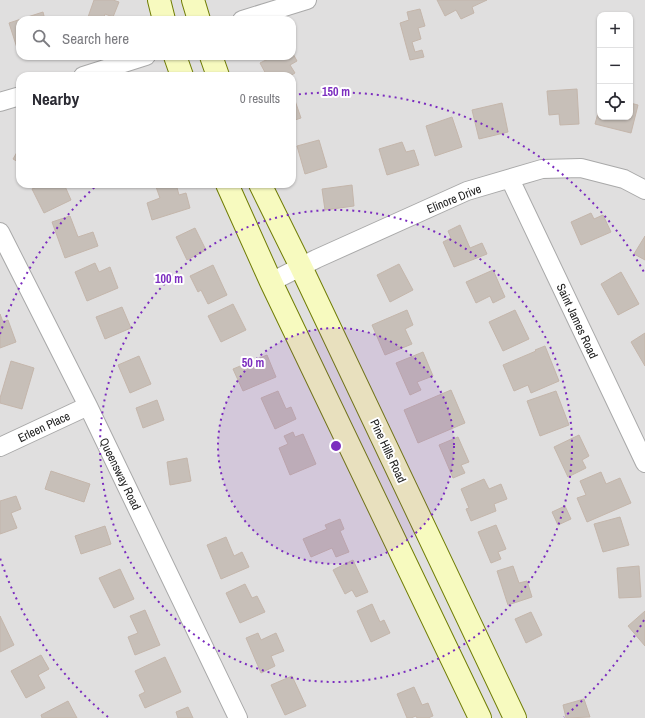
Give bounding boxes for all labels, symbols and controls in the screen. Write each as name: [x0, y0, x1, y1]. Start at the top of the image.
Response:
map controls: [597, 12, 633, 120]
button: +: [597, 12, 633, 48]
search box: [16, 16, 296, 60]
icon: search: [30, 27, 52, 49]
text: Search here: [62, 28, 129, 49]
button: −: [597, 48, 633, 84]
text: 150 m: [322, 84, 350, 100]
button: locate: [597, 84, 633, 120]
text: Nearby: [32, 87, 79, 110]
text: 0 results: [240, 90, 280, 107]
street label: Elinore Drive: [424, 181, 484, 217]
text: 100 m: [155, 271, 183, 287]
street label: Saint James Road: [553, 281, 601, 361]
text: 50 m: [242, 355, 264, 371]
street label: Erleen Place: [15, 408, 73, 446]
street label: Pine Hills Road: [366, 417, 410, 485]
street label: Queensway Road: [96, 435, 144, 513]
centre of rings: [329, 439, 343, 453]

